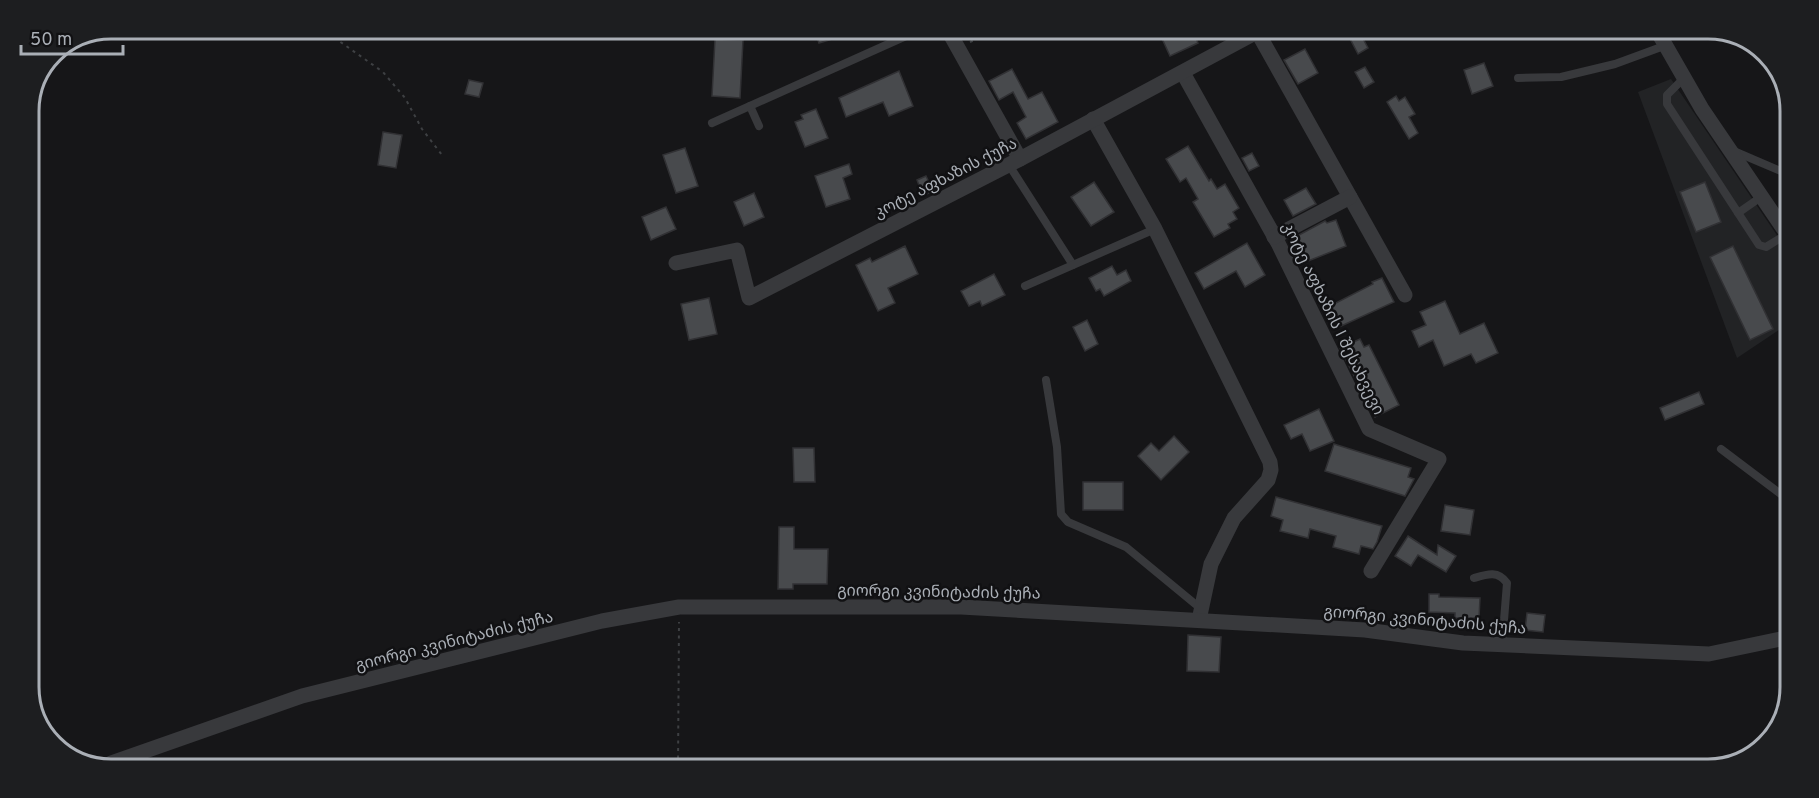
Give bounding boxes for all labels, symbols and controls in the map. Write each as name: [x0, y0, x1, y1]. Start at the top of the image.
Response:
scale bar: [21, 18, 123, 56]
text: 50 m: [30, 29, 72, 52]
street label: კოტე აფხაზის ქუჩა: [871, 134, 1021, 224]
street label: კოტე აფხაზის I შესახვევი: [1277, 219, 1388, 419]
street label: გიორგი კვინიტაძის ქუჩა: [837, 581, 1041, 605]
street label: გიორგი კვინიტაძის ქუჩა: [1323, 602, 1527, 640]
street label: გიორგი კვინიტაძის ქუჩა: [354, 608, 555, 676]

